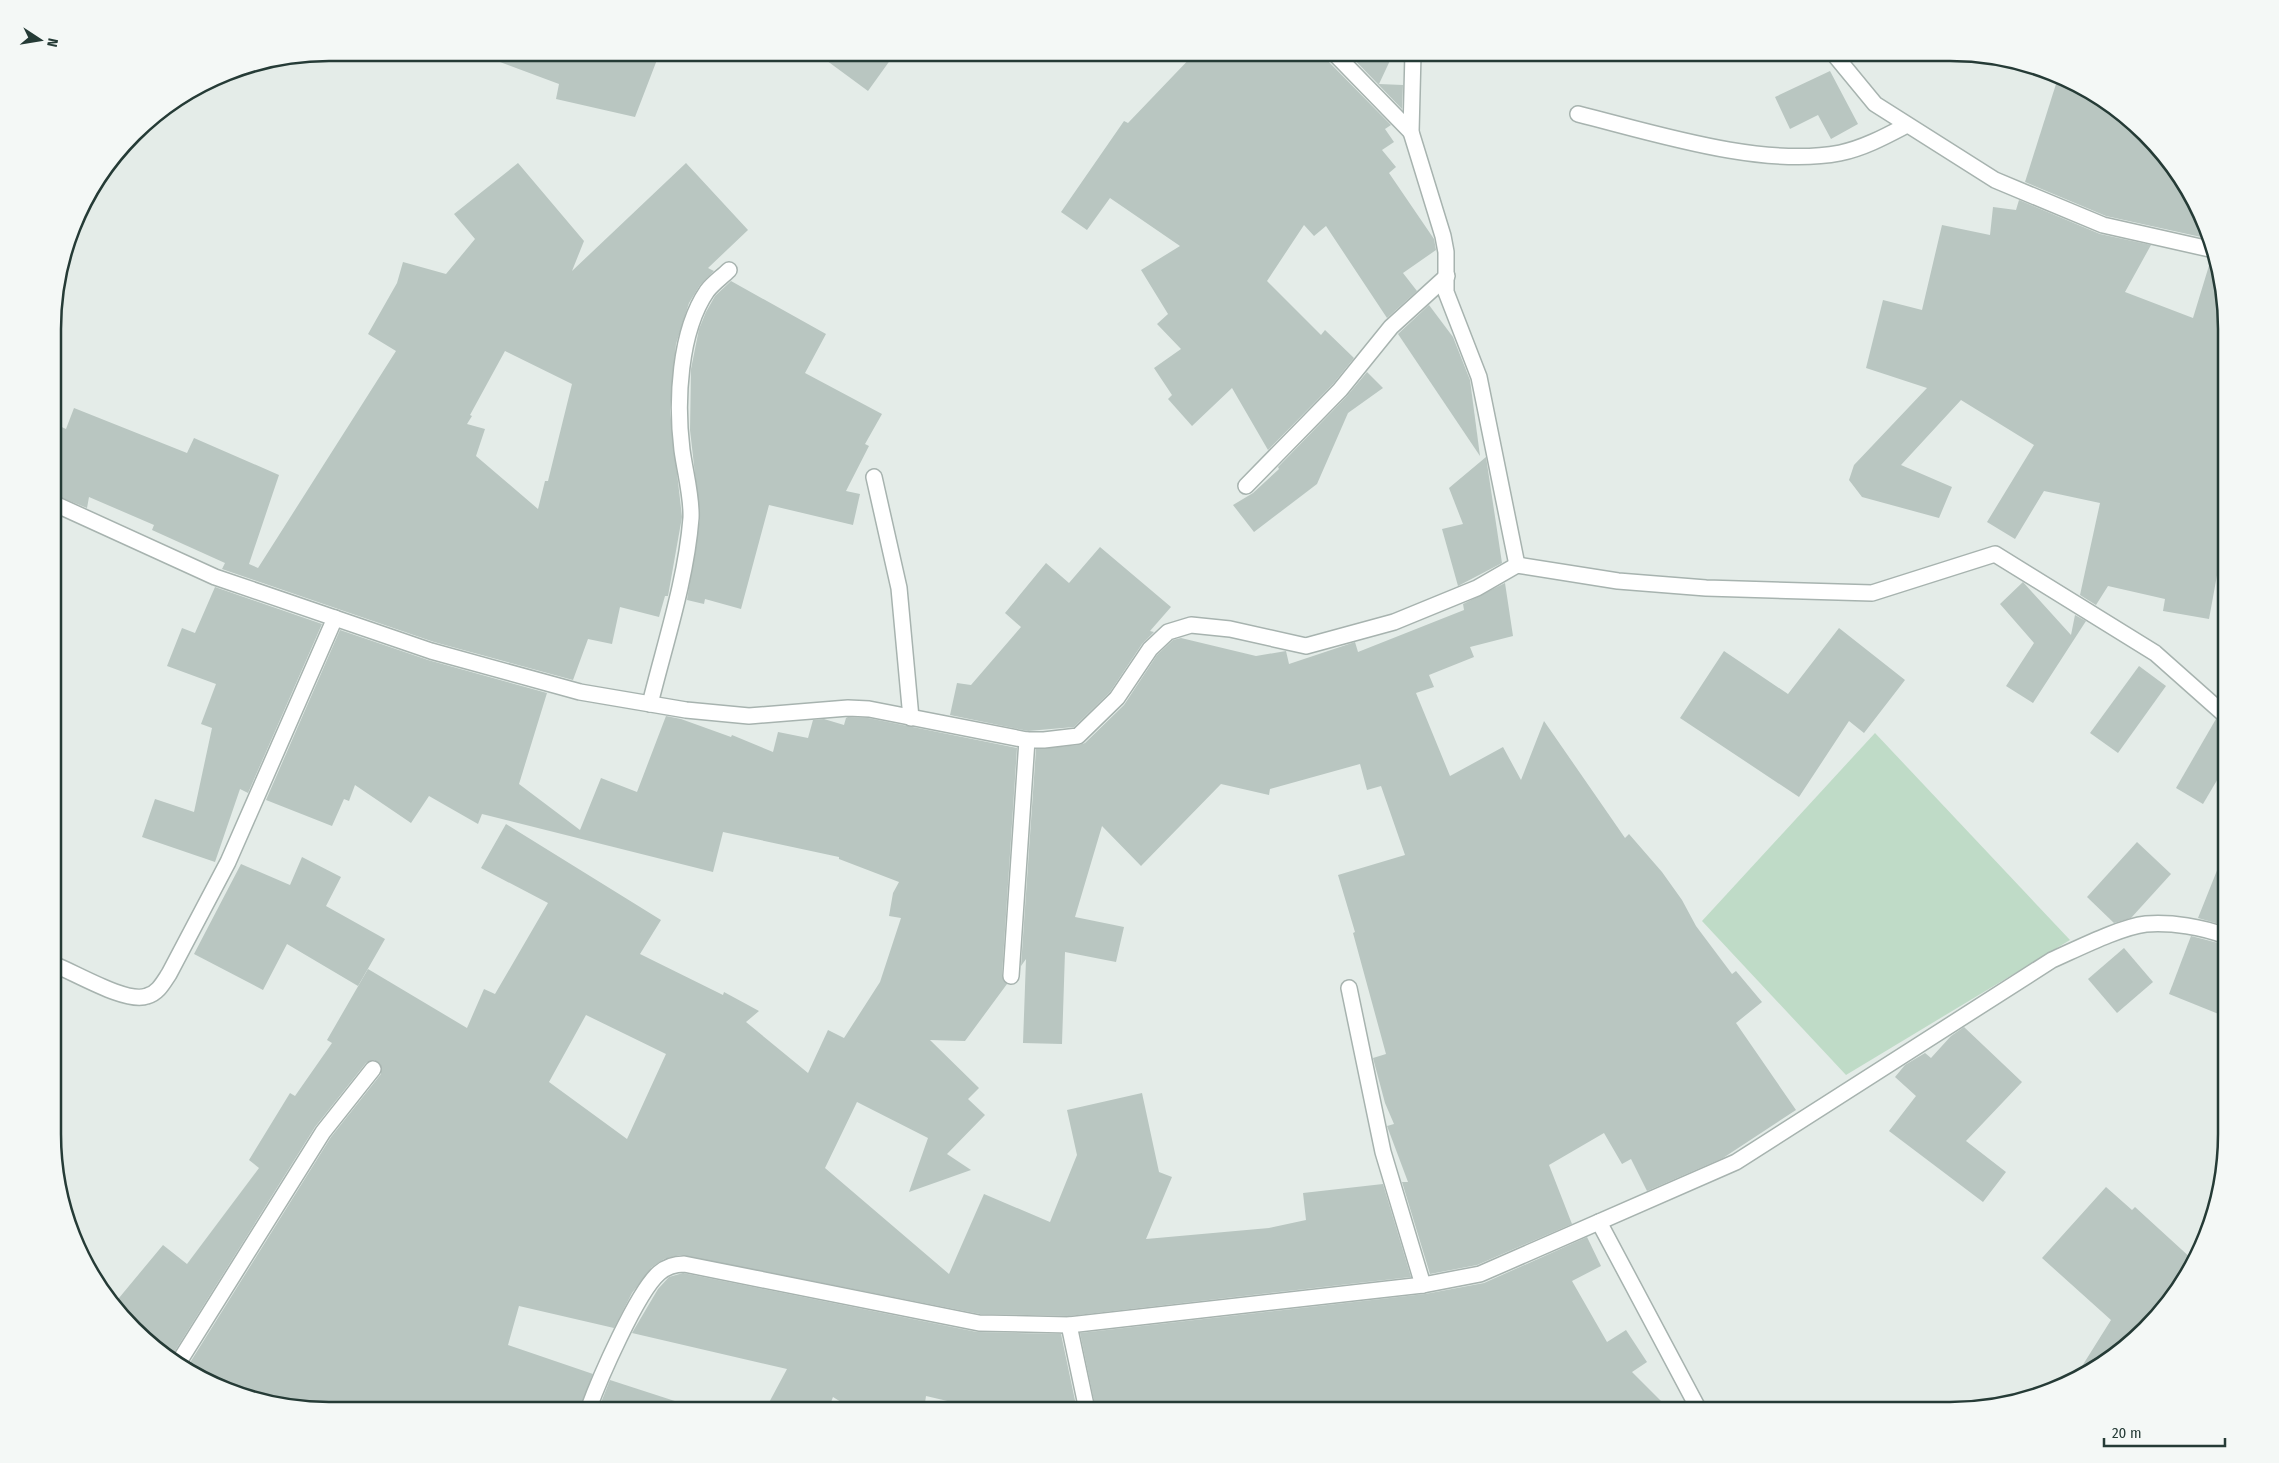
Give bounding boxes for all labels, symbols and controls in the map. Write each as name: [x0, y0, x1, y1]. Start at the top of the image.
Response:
north arrow: [15, 15, 65, 65]
text: N: [43, 37, 61, 48]
scale bar: [2104, 1416, 2225, 1448]
text: 20 m: [2112, 1424, 2142, 1442]

